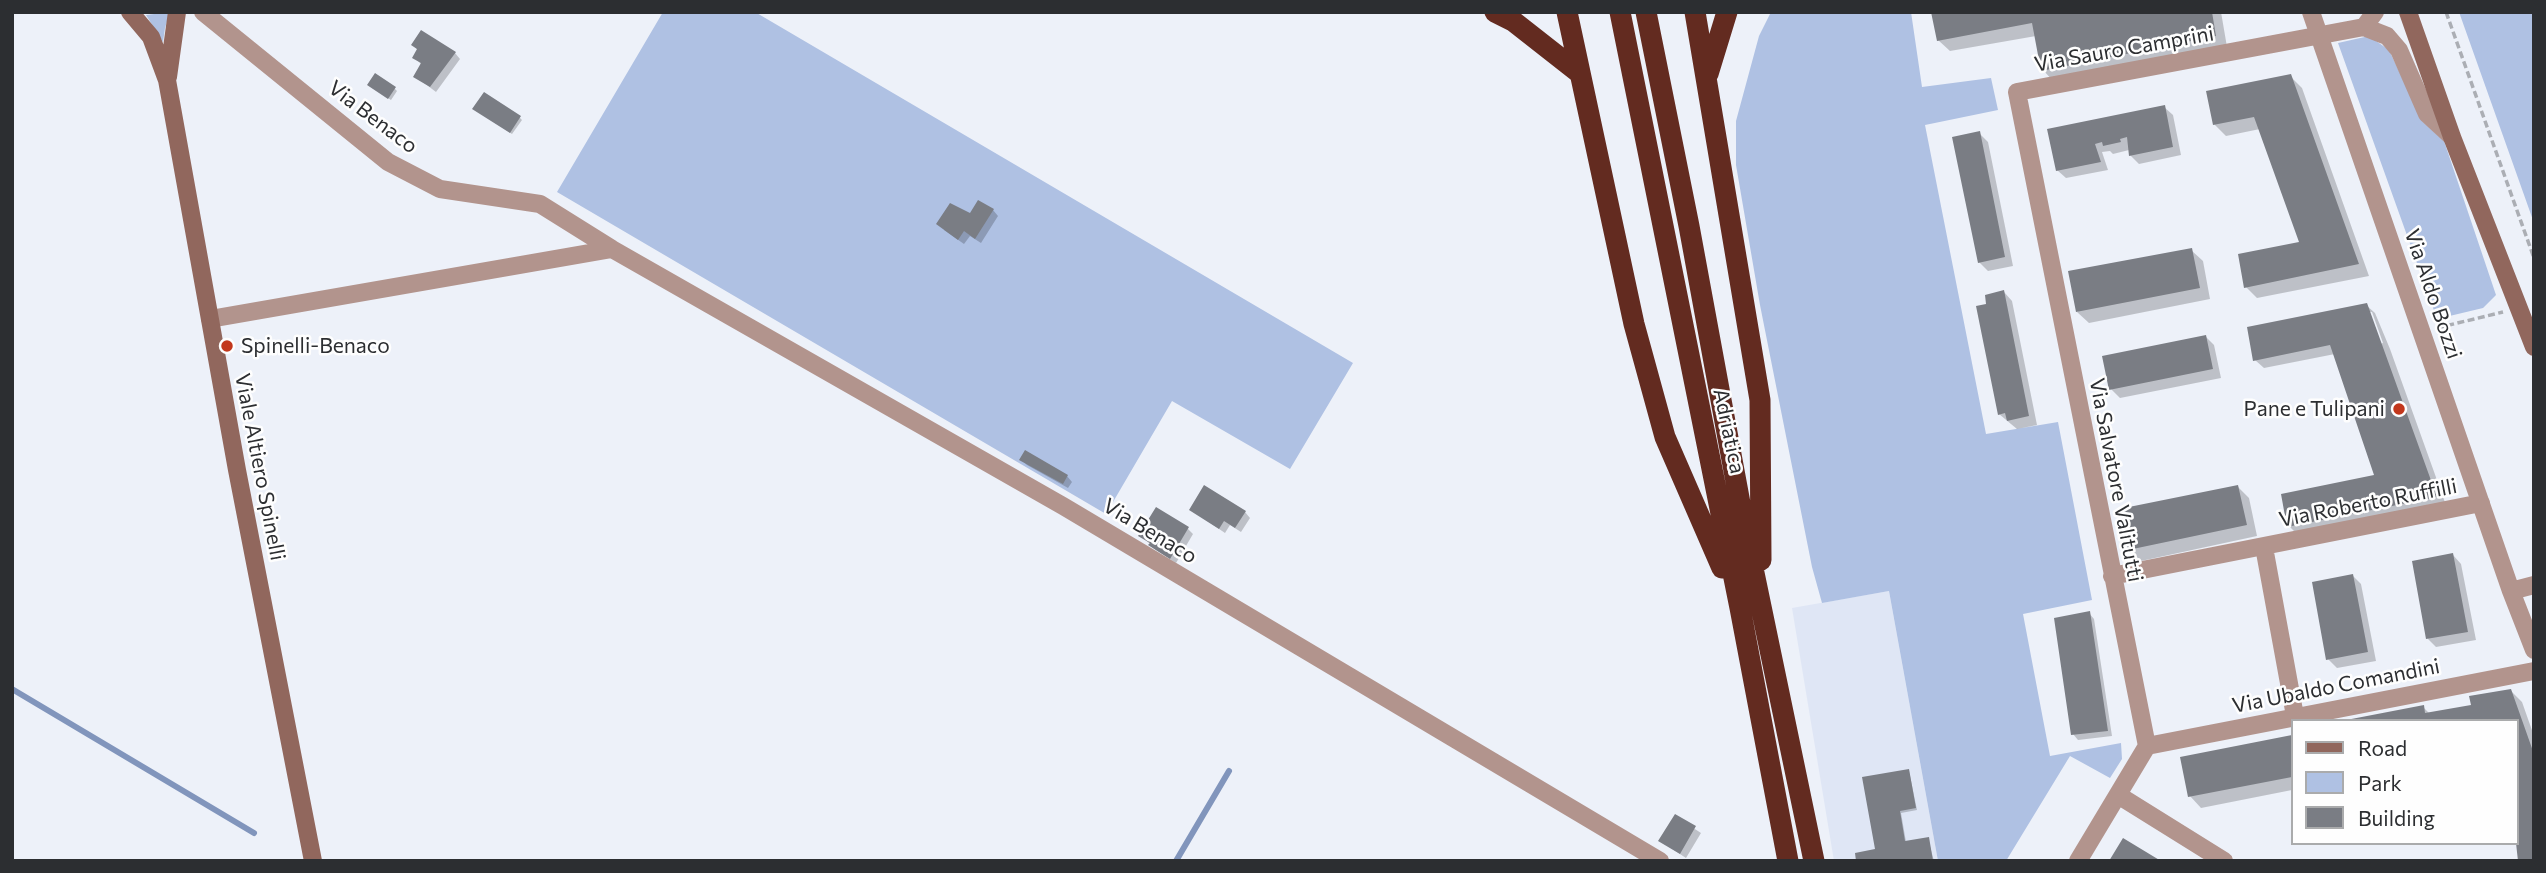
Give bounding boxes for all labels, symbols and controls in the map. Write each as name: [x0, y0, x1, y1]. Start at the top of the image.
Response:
street label: Via Sauro Camprini: [2032, 21, 2216, 77]
street label: Via Benaco: [323, 75, 423, 159]
street label: Via Aldo Bozzi: [2399, 226, 2467, 362]
place label: Spinelli-Benaco: [241, 333, 390, 359]
marker: Spinelli-Benaco: [219, 338, 235, 354]
street label: Viale Altiero Spinelli: [230, 371, 290, 563]
street label: Via Salvatore Valitutti: [2084, 376, 2148, 584]
street label: Adriatica: [1708, 386, 1750, 476]
place label: Pane e Tulipani: [2244, 396, 2385, 422]
marker: Pane e Tulipani: [2391, 401, 2407, 417]
street label: Via Roberto Ruffilli: [2277, 473, 2459, 533]
street label: Via Benaco: [1098, 493, 1202, 569]
street label: Via Ubaldo Comandini: [2230, 654, 2442, 718]
legend: [2290, 719, 2518, 845]
text: Road: [2358, 735, 2407, 760]
text: Park: [2358, 770, 2402, 795]
text: Building: [2358, 805, 2435, 830]

